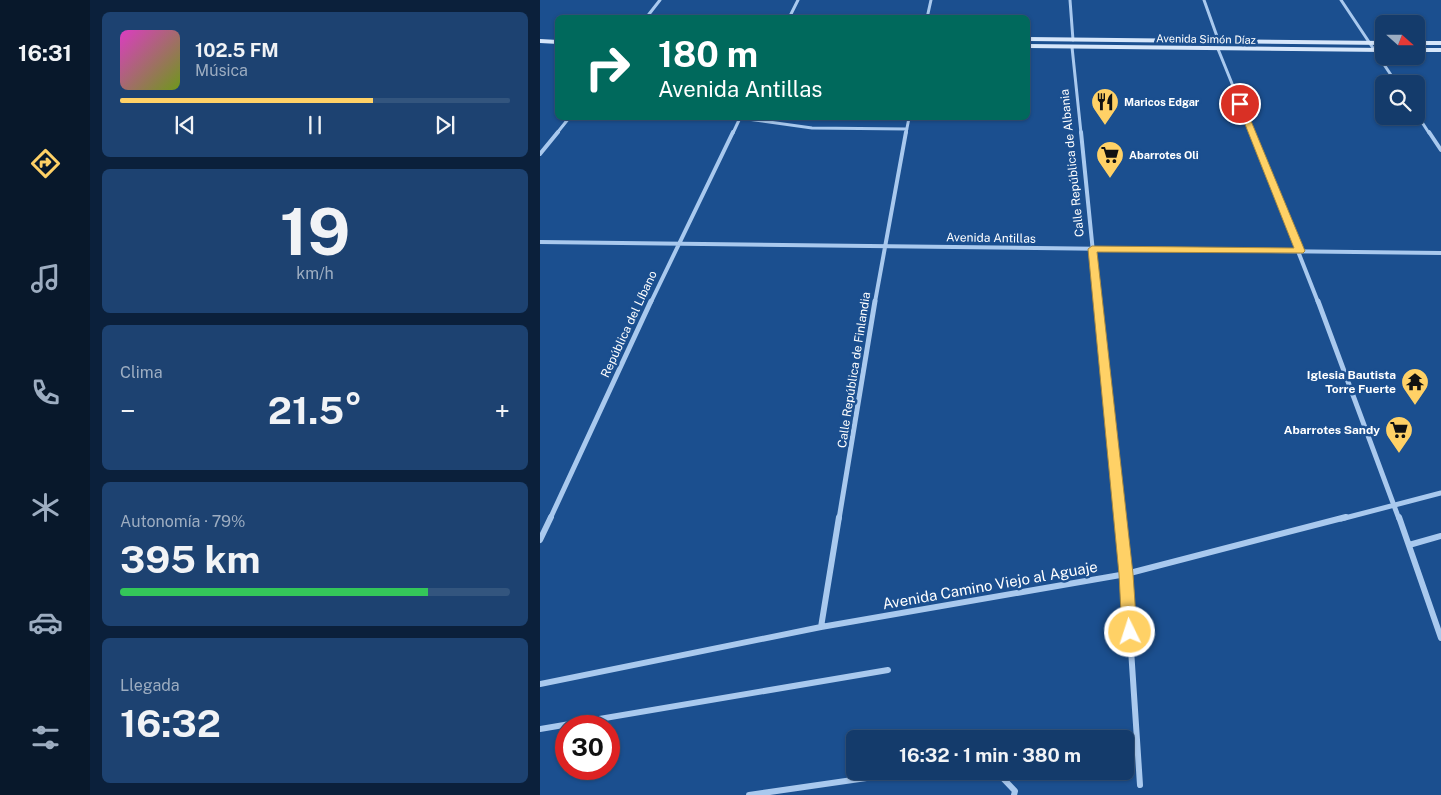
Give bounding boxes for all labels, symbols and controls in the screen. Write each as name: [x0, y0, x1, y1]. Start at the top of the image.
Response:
north arrow: [1375, 15, 1425, 65]
map controls: [1375, 15, 1425, 125]
street label: Avenida Simón Díaz: [1156, 32, 1256, 46]
text: 180 m: [658, 34, 758, 75]
icon: right: [575, 35, 640, 100]
text: 102.5 FM: [195, 39, 279, 61]
text: 16:31: [18, 40, 72, 66]
text: Música: [195, 61, 248, 80]
button: search: [1375, 75, 1425, 125]
text: Avenida Antillas: [658, 76, 822, 102]
pin: [1219, 83, 1261, 125]
restaurant icon: Maricos Edgar: [1090, 87, 1120, 126]
street label: Calle República de Albania: [1057, 88, 1087, 238]
icon: arrive: [1226, 90, 1254, 118]
place label: Maricos Edgar: [1124, 96, 1200, 108]
icon: previous: [171, 111, 199, 139]
icon: pause: [301, 111, 329, 139]
icon: next: [431, 111, 459, 139]
supermarket icon: Abarrotes Oli: [1095, 140, 1125, 179]
icon: directions: [28, 146, 63, 181]
place label: Abarrotes Oli: [1129, 149, 1199, 161]
text: 19: [280, 193, 350, 270]
street label: Avenida Antillas: [946, 230, 1036, 246]
icon: music: [28, 261, 63, 296]
text: km/h: [296, 264, 334, 283]
street label: República del Líbano: [598, 268, 660, 380]
street label: Calle República de Finlandia: [835, 291, 873, 449]
text: Clima: [120, 363, 163, 382]
temple icon: Iglesia Bautista Torre Fuerte: [1400, 367, 1430, 406]
place label: Iglesia Bautista Torre Fuerte: [1307, 368, 1396, 396]
icon: phone: [28, 375, 63, 410]
text: 21.5°: [268, 388, 362, 433]
text: −: [120, 394, 136, 427]
text: +: [494, 394, 510, 427]
supermarket icon: Abarrotes Sandy: [1384, 415, 1414, 454]
place label: Abarrotes Sandy: [1284, 423, 1380, 437]
icon: climate: [28, 490, 63, 525]
text: Autonomía · 79%: [120, 512, 246, 531]
text: 395 km: [120, 537, 260, 582]
street label: Avenida Camino Viejo al Aguaje: [881, 558, 1099, 612]
icon: car: [28, 605, 63, 640]
position arrow: [1103, 605, 1155, 657]
text: Llegada: [120, 676, 180, 695]
text: 16:32: [120, 701, 221, 746]
speed limit sign: 30: [555, 715, 620, 780]
icon: filters: [28, 720, 63, 755]
text: 16:32 · 1 min · 380 m: [899, 744, 1081, 766]

